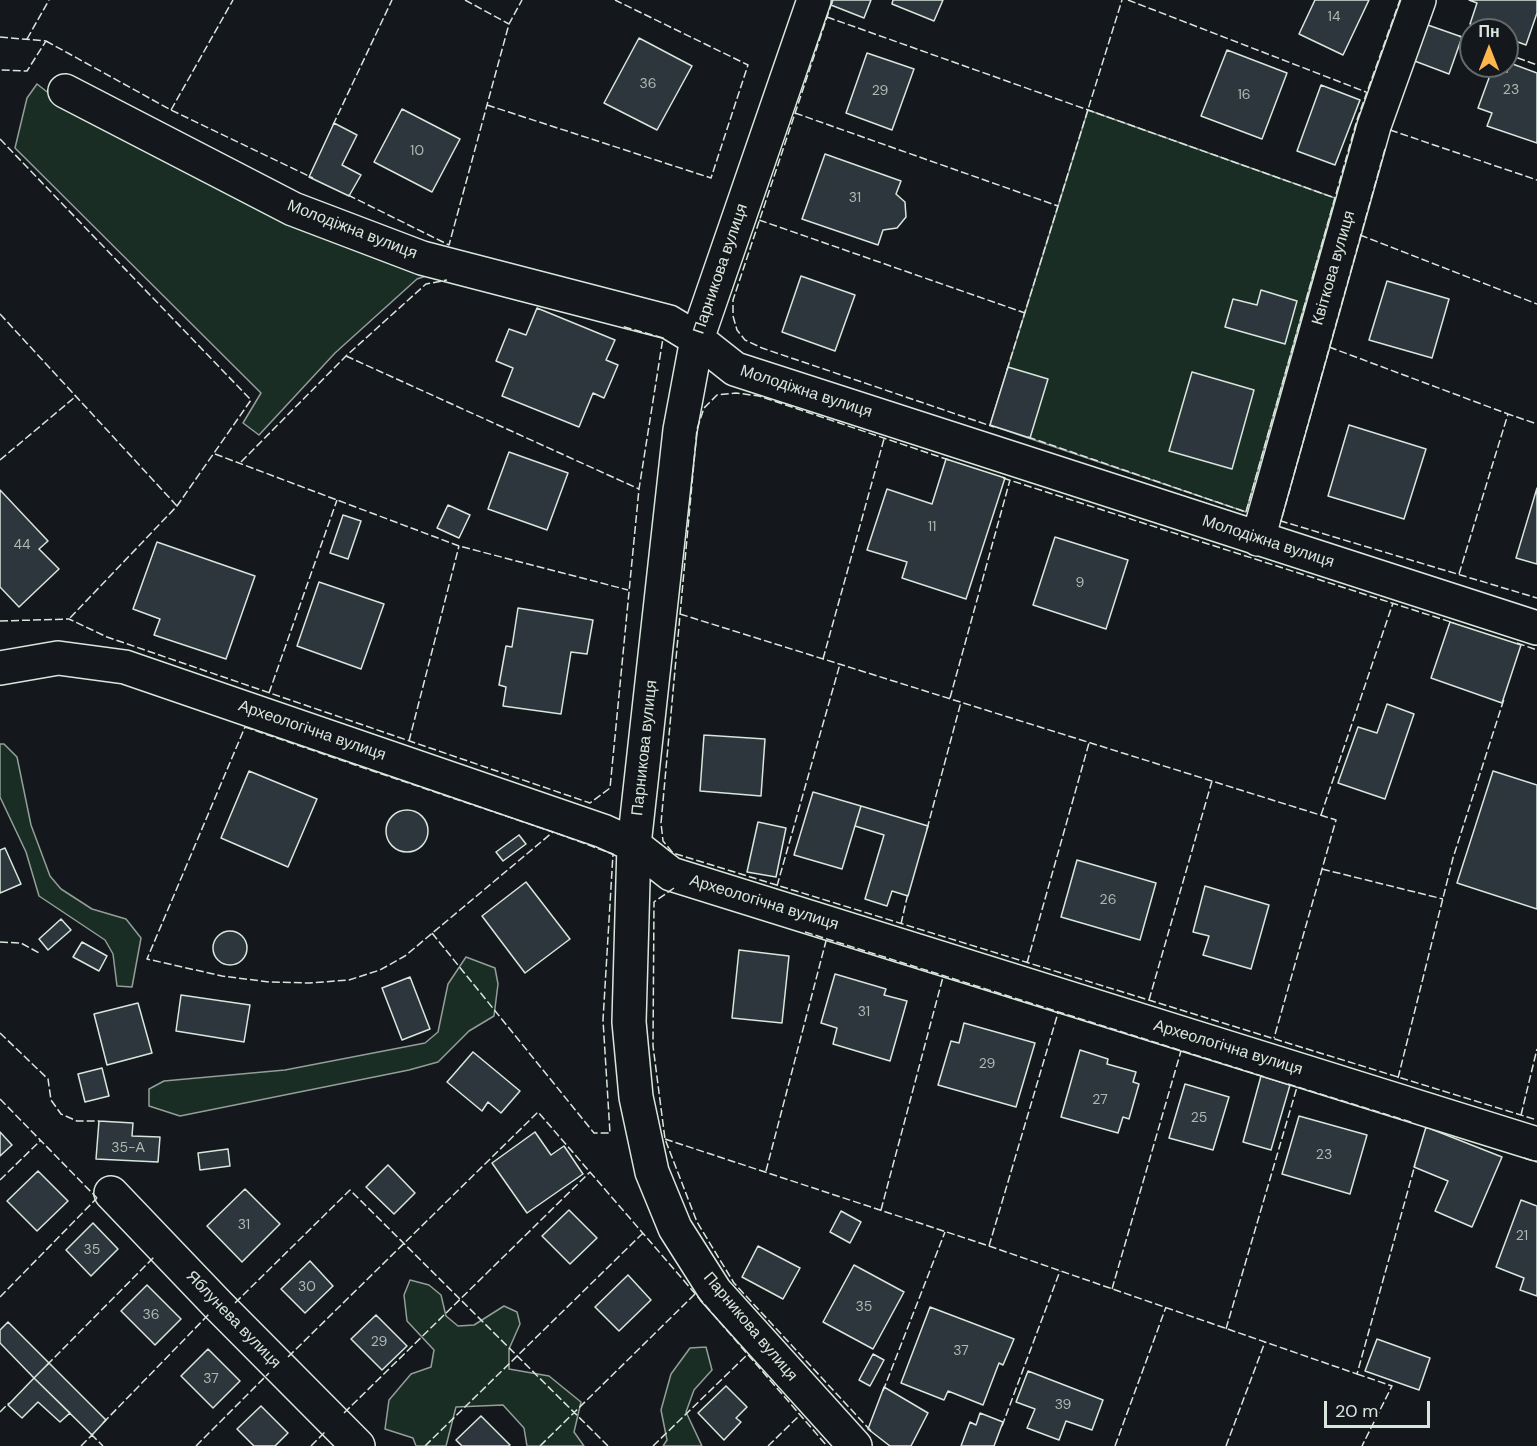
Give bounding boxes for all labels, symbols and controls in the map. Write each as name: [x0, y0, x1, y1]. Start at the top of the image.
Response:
house number: 14: [1328, 9, 1340, 25]
north arrow: [1459, 18, 1519, 78]
text: Пн: [1478, 21, 1500, 42]
house number: 36: [639, 76, 657, 92]
house number: 23: [1503, 82, 1519, 98]
house number: 29: [872, 83, 888, 99]
house number: 16: [1237, 87, 1251, 103]
house number: 10: [410, 143, 424, 159]
house number: 31: [849, 190, 861, 206]
street label: Молодіжна вулиця: [284, 196, 420, 264]
street label: Парникова вулиця: [690, 201, 752, 337]
street label: Квіткова вулиця: [1308, 209, 1360, 327]
street label: Молодіжна вулиця: [738, 362, 874, 422]
street label: Молодіжна вулиця: [1200, 512, 1336, 572]
house number: 11: [928, 519, 936, 535]
house number: 44: [14, 537, 30, 553]
house number: 9: [1076, 575, 1084, 591]
street label: Парникова вулиця: [628, 679, 662, 817]
street label: Археологічна вулиця: [236, 697, 388, 765]
street label: Археологічна вулиця: [687, 871, 841, 935]
house number: 26: [1100, 892, 1116, 908]
house number: 31: [858, 1004, 870, 1020]
street label: Археологічна вулиця: [1151, 1016, 1305, 1080]
house number: 29: [979, 1056, 995, 1072]
house number: 27: [1092, 1092, 1108, 1108]
house number: 25: [1191, 1110, 1207, 1126]
house number: 35-А: [111, 1140, 145, 1156]
house number: 23: [1316, 1147, 1332, 1163]
house number: 31: [238, 1217, 250, 1233]
house number: 21: [1516, 1228, 1528, 1244]
house number: 35: [84, 1242, 100, 1258]
street label: Яблунева вулиця: [181, 1267, 285, 1373]
street label: Парникова вулиця: [699, 1269, 801, 1385]
house number: 30: [298, 1279, 316, 1295]
house number: 35: [856, 1299, 872, 1315]
house number: 36: [142, 1307, 160, 1323]
house number: 29: [371, 1334, 387, 1350]
house number: 37: [953, 1343, 969, 1359]
house number: 37: [203, 1371, 219, 1387]
scale bar: [1327, 1389, 1434, 1427]
house number: 39: [1055, 1397, 1071, 1413]
text: 20 m: [1335, 1399, 1378, 1423]

